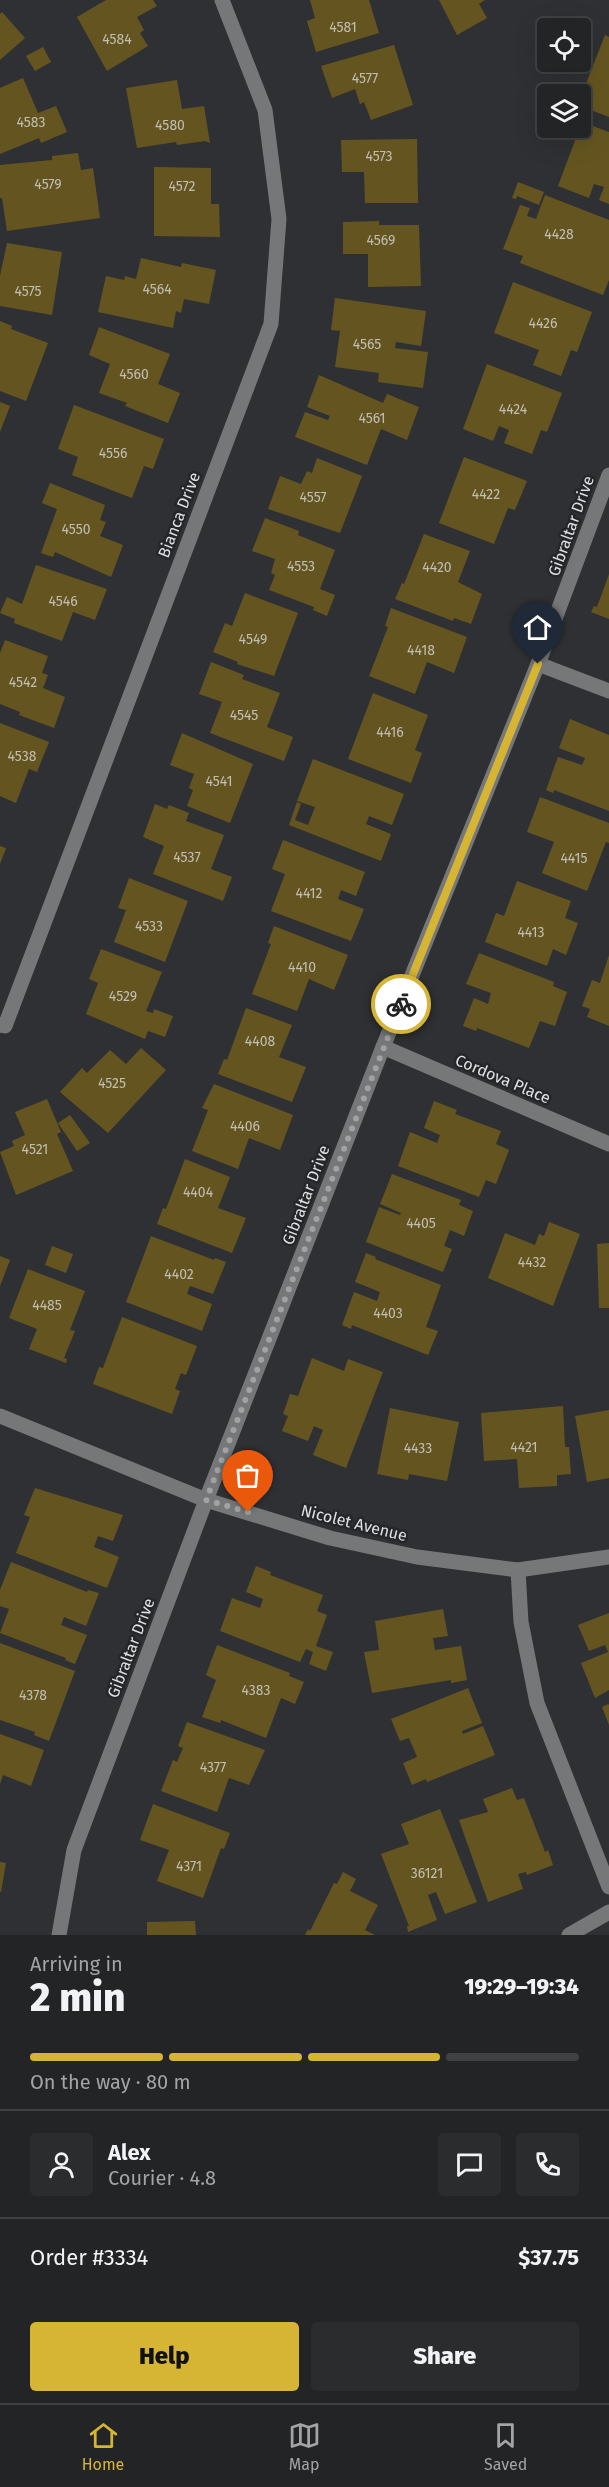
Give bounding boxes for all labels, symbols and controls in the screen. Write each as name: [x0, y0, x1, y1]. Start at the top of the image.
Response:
map controls: [537, 18, 591, 138]
button: locate: [537, 18, 591, 72]
house number: 4581: [329, 19, 357, 36]
house number: 4584: [102, 31, 132, 48]
house number: 4577: [352, 70, 378, 87]
button: layers: [537, 84, 591, 138]
house number: 4583: [16, 114, 46, 131]
house number: 4580: [155, 117, 185, 134]
house number: 4573: [365, 148, 393, 165]
house number: 4579: [34, 176, 62, 193]
house number: 4572: [169, 178, 196, 195]
house number: 4428: [544, 226, 574, 243]
house number: 4569: [367, 232, 395, 249]
house number: 4564: [142, 281, 172, 298]
house number: 4575: [14, 283, 42, 300]
house number: 4426: [528, 315, 558, 332]
house number: 4565: [353, 336, 381, 353]
house number: 4560: [119, 366, 149, 383]
house number: 4424: [499, 401, 528, 418]
house number: 4561: [358, 410, 386, 427]
house number: 4556: [99, 445, 127, 462]
street label: Bianca Drive: [154, 469, 204, 561]
street label: Gibraltar Drive: [544, 473, 598, 579]
house number: 4422: [472, 486, 500, 503]
house number: 4557: [299, 489, 327, 506]
house number: 4550: [61, 521, 91, 538]
house number: 4553: [287, 558, 315, 575]
house number: 4420: [422, 559, 452, 576]
house number: 4546: [48, 593, 78, 610]
pin: [512, 602, 563, 664]
icon: home: [521, 611, 554, 644]
house number: 4549: [239, 631, 267, 648]
house number: 4418: [407, 642, 435, 659]
house number: 4542: [9, 674, 37, 691]
house number: 4545: [230, 707, 258, 724]
house number: 4416: [376, 724, 404, 741]
house number: 4538: [8, 748, 37, 765]
house number: 4541: [205, 773, 233, 790]
house number: 4537: [173, 849, 201, 866]
house number: 4415: [560, 850, 588, 867]
house number: 4412: [295, 885, 323, 902]
house number: 4533: [135, 918, 163, 935]
house number: 4413: [517, 924, 545, 941]
house number: 4410: [288, 959, 316, 976]
courier: [371, 974, 431, 1034]
house number: 4529: [109, 988, 137, 1005]
icon: bike: [385, 988, 418, 1021]
house number: 4408: [245, 1033, 275, 1050]
street label: Cordova Place: [453, 1050, 553, 1108]
house number: 4525: [98, 1075, 126, 1092]
house number: 4406: [230, 1118, 260, 1135]
house number: 4521: [22, 1141, 48, 1158]
street label: Gibraltar Drive: [278, 1142, 334, 1248]
house number: 4404: [183, 1184, 214, 1201]
house number: 4405: [406, 1215, 436, 1232]
house number: 4432: [518, 1254, 546, 1271]
house number: 4402: [164, 1266, 194, 1283]
house number: 4485: [32, 1297, 62, 1314]
house number: 4403: [373, 1305, 403, 1322]
house number: 4421: [510, 1439, 538, 1456]
house number: 4433: [404, 1440, 432, 1457]
pin: [222, 1450, 273, 1512]
icon: bag: [231, 1459, 264, 1492]
street label: Nicolet Avenue: [299, 1501, 409, 1545]
street label: Gibraltar Drive: [103, 1595, 159, 1701]
house number: 4383: [242, 1682, 270, 1699]
house number: 4378: [19, 1687, 47, 1704]
house number: 4377: [200, 1759, 226, 1776]
house number: 4371: [176, 1858, 202, 1875]
house number: 36121: [411, 1865, 443, 1882]
text: Arriving in: [30, 1952, 123, 1976]
text: 19:29–19:34: [464, 1973, 579, 2000]
text: 2 min: [30, 1975, 126, 2021]
text: On the way · 80 m: [30, 2070, 191, 2094]
button: person: [30, 2133, 93, 2196]
button: chat: [438, 2133, 501, 2196]
button: phone: [516, 2133, 579, 2196]
text: Alex: [108, 2139, 151, 2166]
text: Courier · 4.8: [108, 2166, 216, 2190]
text: Order #3334: [30, 2244, 148, 2271]
text: $37.75: [518, 2244, 579, 2271]
button: Help: [30, 2322, 299, 2391]
button: Share: [311, 2322, 579, 2391]
tab: Home: [82, 2419, 124, 2474]
tab: Map: [288, 2419, 321, 2474]
tab: Saved: [484, 2419, 527, 2474]

